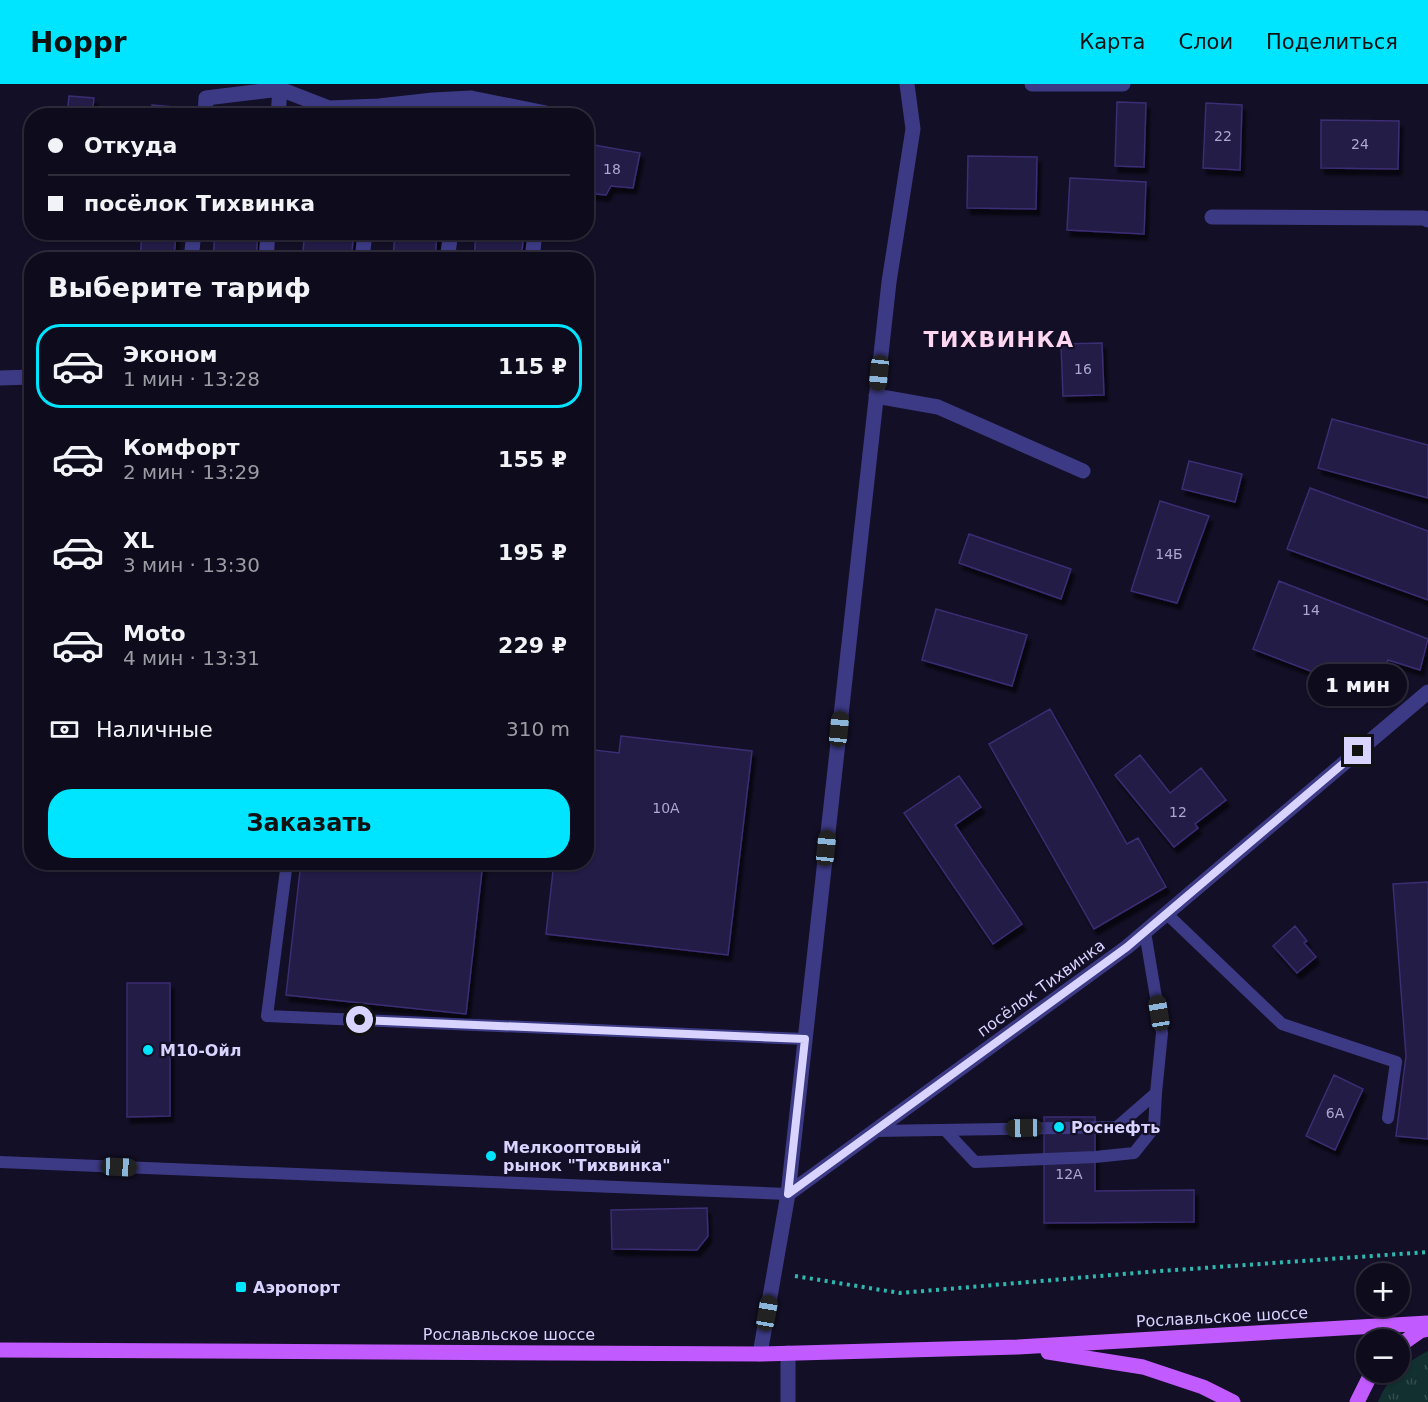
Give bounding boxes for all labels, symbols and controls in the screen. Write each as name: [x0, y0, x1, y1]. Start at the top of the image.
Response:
text: Hoppr: [30, 26, 127, 59]
text: Карта: [1079, 30, 1145, 54]
text: Слои: [1178, 30, 1233, 54]
text: Поделиться: [1266, 30, 1398, 54]
house number: 22: [1214, 128, 1232, 144]
text: Откуда: [84, 133, 177, 158]
house number: 24: [1351, 136, 1369, 152]
house number: 18: [603, 161, 621, 177]
text: посёлок Тихвинка: [84, 191, 315, 216]
text: Выберите тариф: [48, 272, 311, 303]
district label: ТИХВИНКА: [924, 327, 1074, 352]
icon: car: [51, 339, 105, 393]
text: Эконом: [123, 342, 218, 367]
text: 115 ₽: [498, 354, 567, 379]
car: [868, 354, 890, 392]
house number: 16: [1074, 361, 1092, 377]
text: 1 мин · 13:28: [123, 367, 260, 391]
icon: car: [51, 432, 105, 486]
text: Комфорт: [123, 435, 240, 460]
text: 155 ₽: [498, 447, 567, 472]
text: 2 мин · 13:29: [123, 460, 260, 484]
icon: car: [51, 525, 105, 579]
text: XL: [123, 528, 154, 553]
text: 195 ₽: [498, 540, 567, 565]
house number: 14Б: [1155, 546, 1183, 562]
text: 3 мин · 13:30: [123, 553, 260, 577]
house number: 14: [1302, 602, 1320, 618]
icon: car: [51, 618, 105, 672]
text: Moto: [123, 621, 186, 646]
text: 229 ₽: [498, 633, 567, 658]
text: 4 мин · 13:31: [123, 646, 260, 670]
callout: 1 мин: [1308, 664, 1408, 706]
text: 1 мин: [1325, 673, 1390, 697]
car: [828, 710, 850, 748]
icon: cash: [48, 713, 81, 746]
text: Наличные: [96, 717, 213, 742]
text: 310 m: [506, 717, 570, 741]
route end: [1344, 737, 1371, 764]
button: Заказать: [48, 789, 570, 858]
house number: 10А: [652, 800, 680, 816]
house number: 12: [1169, 804, 1187, 820]
car: [815, 829, 837, 867]
street label: посёлок Тихвинка: [974, 935, 1108, 1041]
car: [1147, 994, 1171, 1032]
route start: [346, 1006, 373, 1033]
place label: М10-Ойл: [160, 1041, 241, 1060]
marker: М10-Ойл: [141, 1043, 155, 1057]
house number: 6А: [1326, 1105, 1345, 1121]
place label: Роснефть: [1071, 1118, 1160, 1137]
car: [1006, 1119, 1042, 1137]
marker: Роснефть: [1052, 1120, 1066, 1134]
place label: Мелкооптовый рынок "Тихвинка": [503, 1138, 671, 1175]
marker: Мелкооптовый рынок "Тихвинка": [484, 1149, 498, 1163]
car: [101, 1157, 137, 1177]
house number: 12А: [1055, 1166, 1083, 1182]
map controls: [1356, 1263, 1410, 1383]
button: +: [1356, 1263, 1410, 1317]
place label: Аэропорт: [253, 1278, 341, 1297]
marker: Аэропорт: [234, 1280, 248, 1294]
car: [755, 1294, 779, 1332]
street label: Рославльское шоссе: [1135, 1303, 1309, 1331]
street label: Рославльское шоссе: [423, 1325, 595, 1344]
button: −: [1356, 1329, 1410, 1383]

